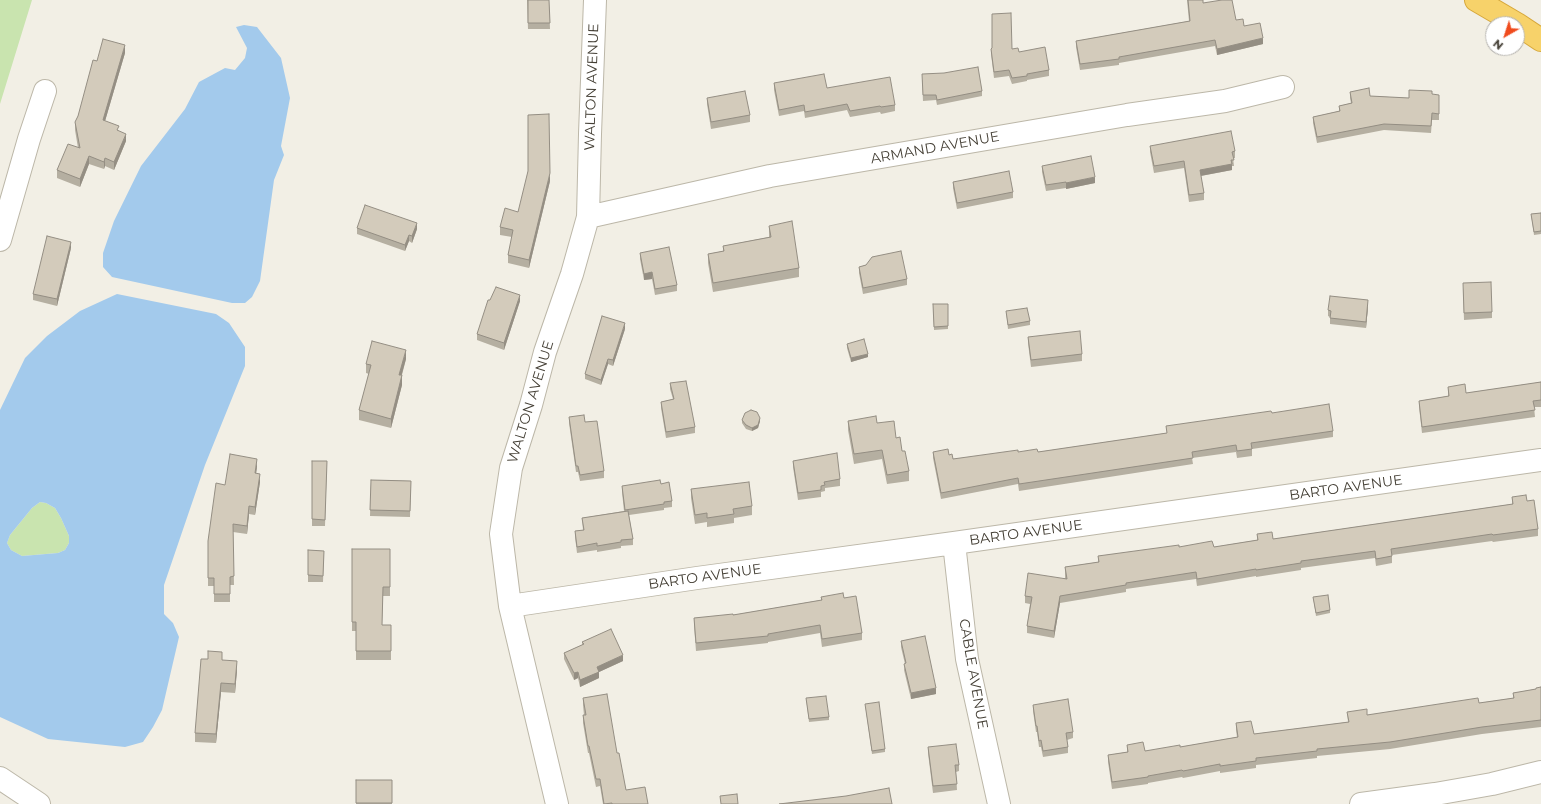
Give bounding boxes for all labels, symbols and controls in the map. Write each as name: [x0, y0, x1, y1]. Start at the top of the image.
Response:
north arrow: [1485, 16, 1525, 56]
street label: WALTON AVENUE: [581, 23, 603, 151]
text: N: [1490, 36, 1506, 53]
street label: ARMAND AVENUE: [869, 128, 1001, 168]
street label: WALTON AVENUE: [504, 339, 558, 465]
street label: BARTO AVENUE: [1288, 472, 1404, 504]
street label: BARTO AVENUE: [968, 517, 1084, 549]
street label: BARTO AVENUE: [647, 561, 763, 593]
street label: CABLE AVENUE: [955, 617, 991, 731]

